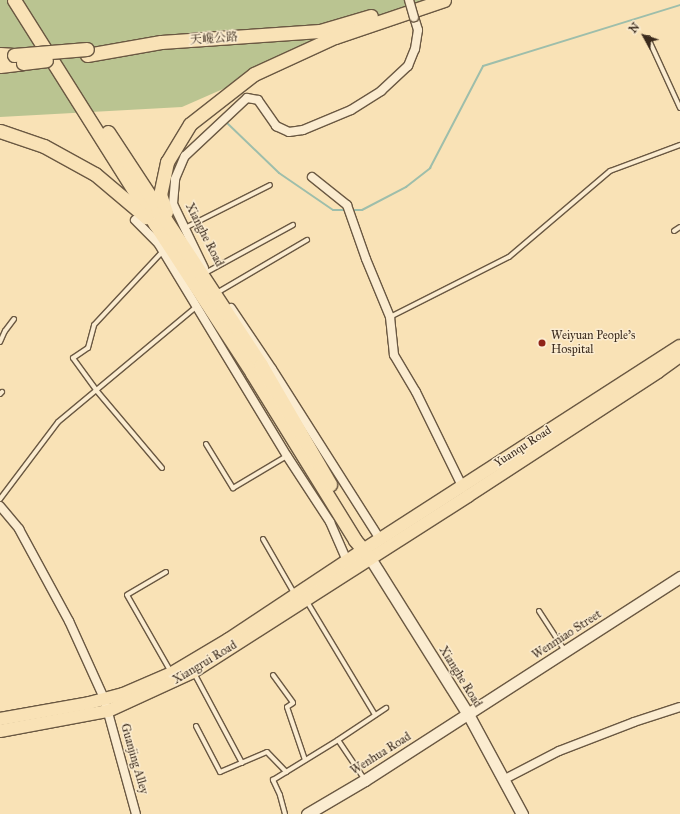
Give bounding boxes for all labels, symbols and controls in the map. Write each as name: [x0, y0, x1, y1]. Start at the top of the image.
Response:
north arrow: [624, 16, 664, 56]
text: N: [626, 20, 642, 36]
street label: 天巉公路: [190, 30, 238, 48]
street label: Xianghe Road: [182, 201, 226, 269]
place label: Weiyuan People's Hospital: [551, 329, 635, 357]
marker: Weiyuan People's Hospital: [536, 337, 548, 349]
street label: Yuanqu Road: [492, 423, 554, 471]
street label: Wenmiao Street: [530, 607, 604, 663]
street label: Xiangrui Road: [170, 638, 240, 688]
street label: Xianghe Road: [435, 644, 485, 710]
street label: Guanjing Alley: [117, 722, 151, 796]
street label: Wenhua Road: [348, 730, 414, 778]

